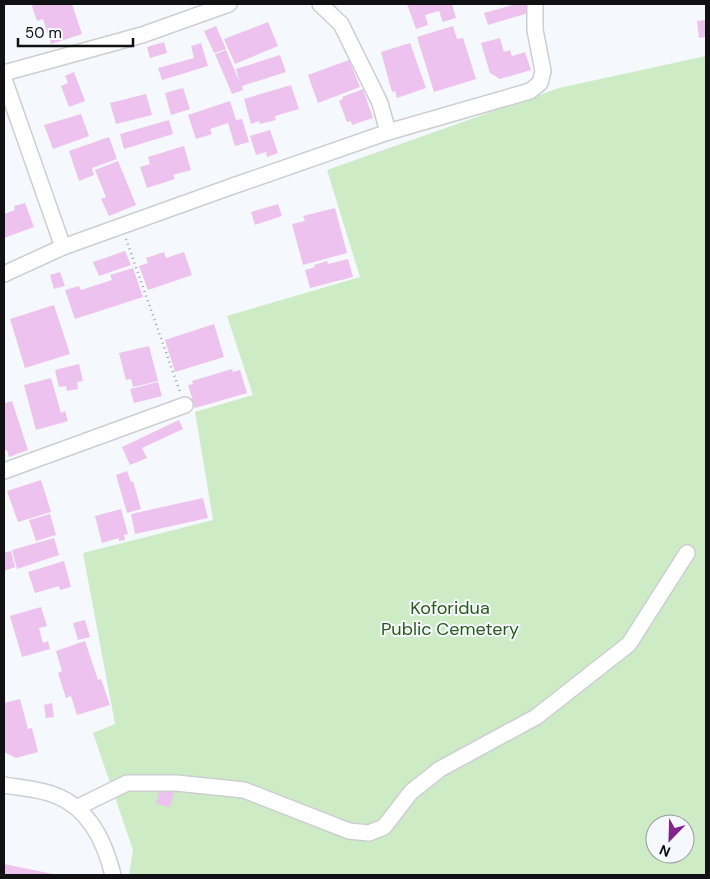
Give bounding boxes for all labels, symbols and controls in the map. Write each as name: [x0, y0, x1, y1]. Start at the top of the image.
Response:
scale bar: [18, 15, 132, 47]
text: 50 m: [25, 23, 62, 43]
park label: Koforidua Public Cemetery: [381, 596, 519, 641]
north arrow: [645, 814, 695, 864]
text: N: [657, 841, 673, 861]

